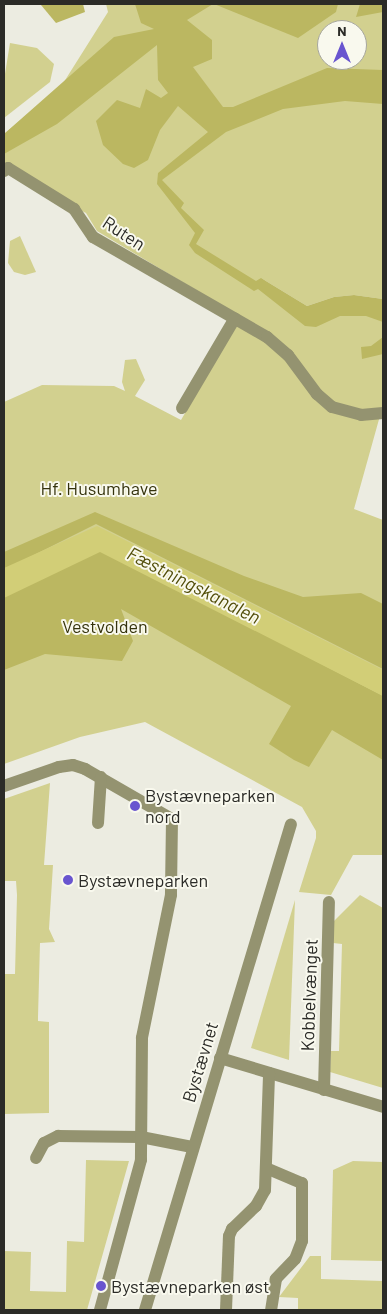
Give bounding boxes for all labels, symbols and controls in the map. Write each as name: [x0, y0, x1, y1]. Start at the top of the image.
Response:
north arrow: [317, 20, 367, 70]
text: N: [337, 22, 347, 39]
street label: Ruten: [99, 211, 149, 255]
park label: Hf. Husumhave: [40, 477, 158, 499]
water label: Fæstningskanalen: [123, 542, 265, 628]
park label: Vestvolden: [62, 615, 148, 637]
place label: Bystævneparken nord: [145, 785, 275, 828]
marker: Bystævneparken nord: [129, 800, 141, 812]
place label: Bystævneparken: [78, 869, 208, 891]
marker: Bystævneparken: [62, 874, 74, 886]
street label: Kobbelvænget: [296, 938, 322, 1052]
street label: Bystævnet: [178, 1019, 222, 1105]
place label: Bystævneparken øst: [111, 1275, 270, 1297]
marker: Bystævneparken øst: [95, 1280, 107, 1292]

